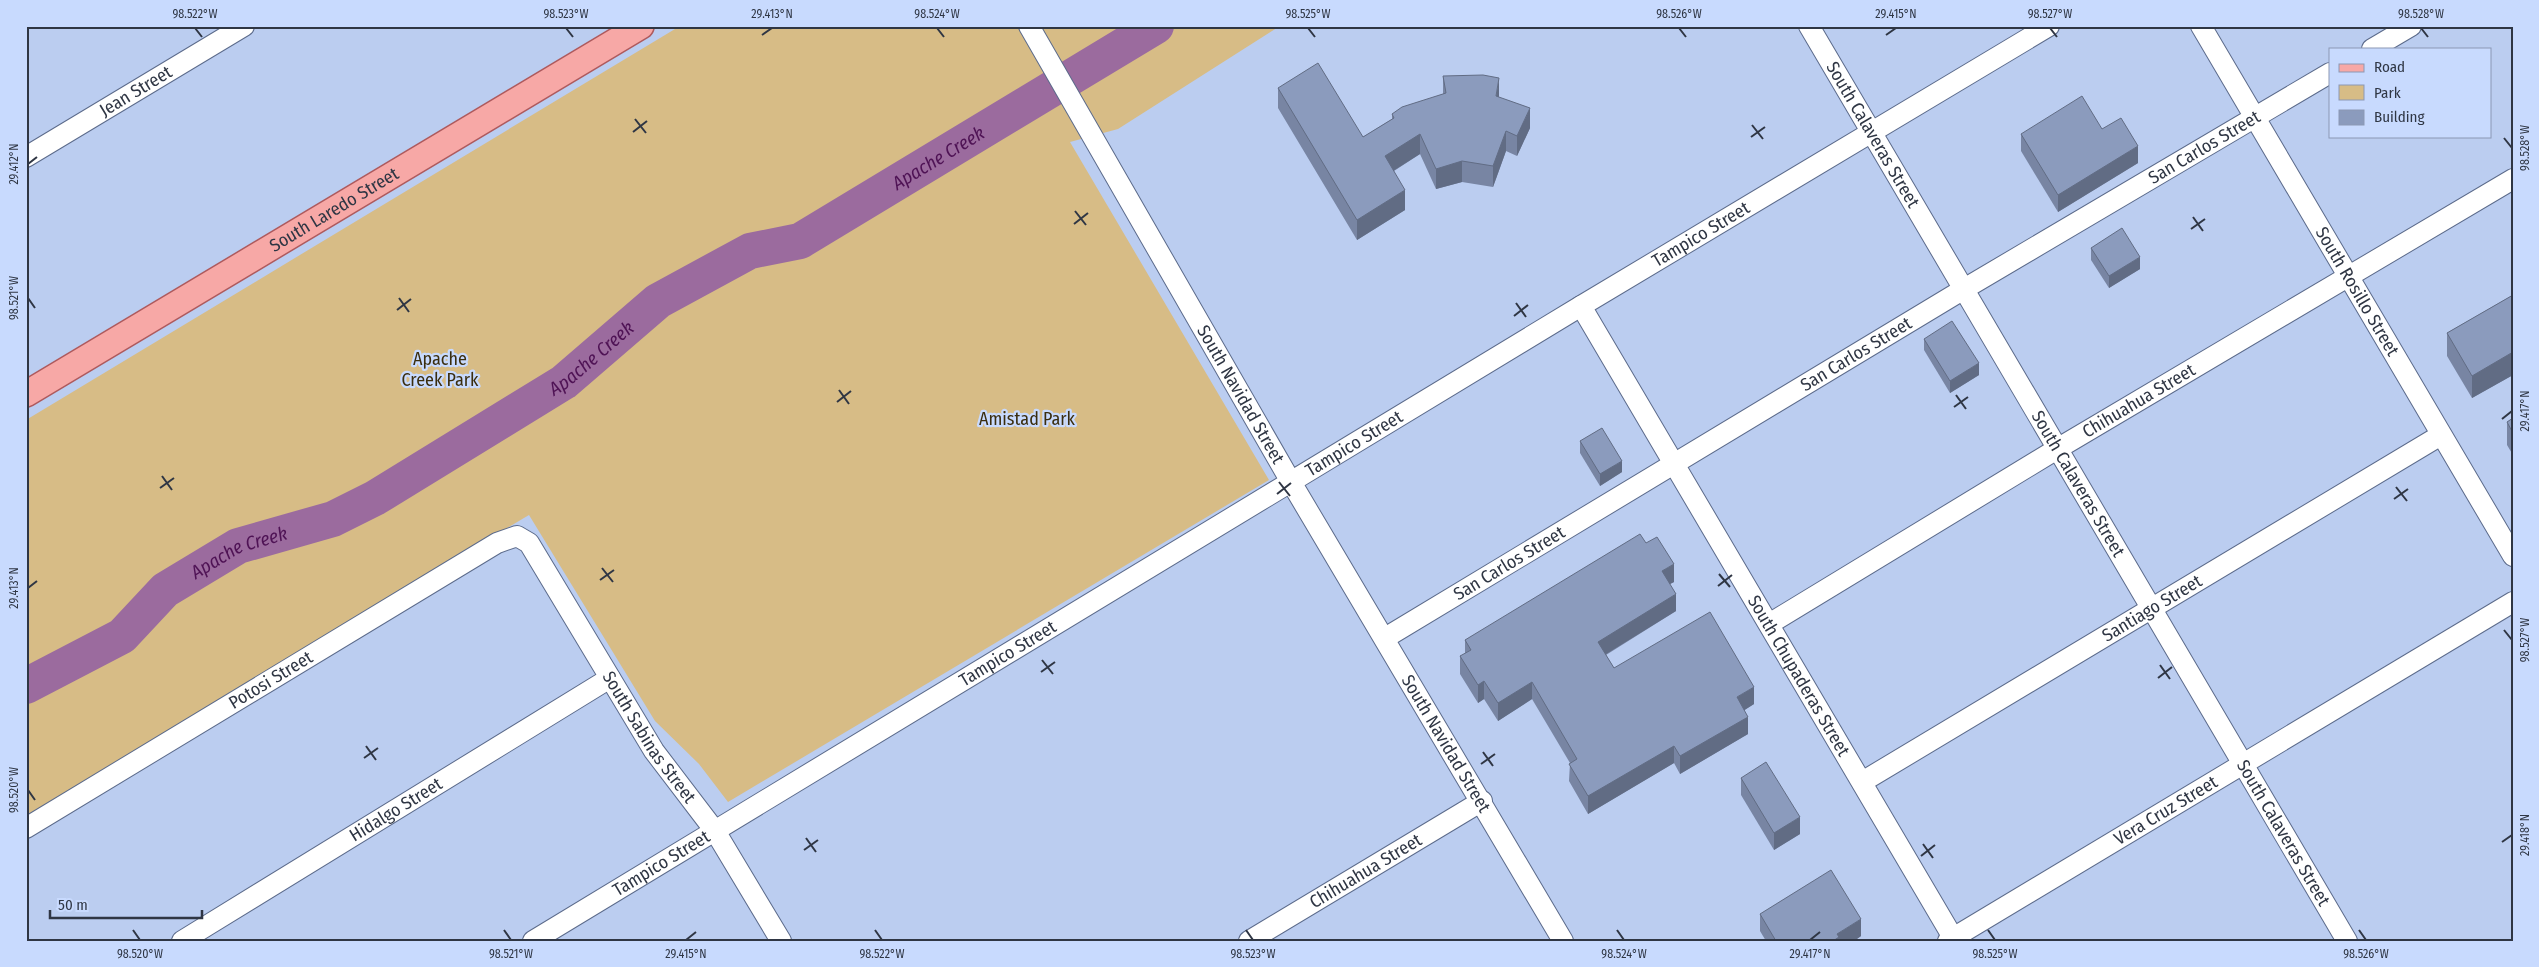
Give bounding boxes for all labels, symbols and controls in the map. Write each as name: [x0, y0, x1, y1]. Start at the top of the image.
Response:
text: 98.522°W: [172, 7, 218, 21]
text: 98.523°W: [543, 7, 589, 21]
text: 29.413°N: [751, 7, 793, 21]
text: 98.524°W: [914, 7, 960, 21]
text: 98.525°W: [1285, 7, 1331, 21]
text: 98.526°W: [1656, 7, 1702, 21]
text: 29.415°N: [1875, 7, 1917, 21]
text: 98.527°W: [2028, 7, 2072, 21]
text: 98.528°W: [2398, 7, 2444, 21]
legend: [2329, 48, 2492, 138]
street label: South Calaveras Street: [1821, 58, 1924, 212]
text: Road: [2374, 58, 2405, 76]
street label: Jean Street: [96, 61, 176, 121]
text: Park: [2374, 84, 2401, 102]
street label: San Carlos Street: [2144, 106, 2264, 189]
text: Building: [2374, 108, 2425, 126]
water label: Apache Creek: [887, 121, 989, 195]
text: 98.528°W: [2518, 125, 2532, 171]
text: 29.412°N: [7, 143, 21, 185]
street label: South Laredo Street: [266, 163, 403, 257]
street label: Tampico Street: [1648, 197, 1754, 272]
street label: South Rosillo Street: [2311, 223, 2404, 360]
text: 98.521°W: [7, 276, 21, 320]
street label: San Carlos Street: [1796, 312, 1916, 396]
water label: Apache Creek: [544, 316, 639, 401]
street label: South Navidad Street: [1192, 321, 1289, 468]
park label: Apache Creek Park: [401, 348, 479, 391]
street label: Chihuahua Street: [2078, 359, 2199, 442]
text: 29.417°N: [2518, 391, 2532, 431]
street label: Tampico Street: [1301, 406, 1407, 481]
street label: South Calaveras Street: [2027, 407, 2130, 561]
park label: Amistad Park: [979, 408, 1076, 430]
street label: San Carlos Street: [1450, 521, 1569, 605]
water label: Apache Creek: [186, 522, 290, 584]
text: 29.413°N: [7, 567, 21, 609]
street label: Santiago Street: [2098, 570, 2206, 647]
street label: South Chupaderas Street: [1743, 591, 1855, 760]
street label: Tampico Street: [955, 616, 1060, 691]
text: 98.527°W: [2518, 618, 2532, 662]
street label: Potosi Street: [225, 646, 317, 714]
street label: South Sabinas Street: [598, 667, 701, 808]
street label: South Navidad Street: [1397, 671, 1495, 816]
street label: South Calaveras Street: [2232, 756, 2335, 910]
text: 98.520°W: [7, 767, 21, 813]
street label: Vera Cruz Street: [2110, 771, 2222, 850]
street label: Hidalgo Street: [345, 773, 446, 846]
text: 29.418°N: [2518, 814, 2532, 856]
street label: Tampico Street: [609, 825, 714, 901]
street label: Chihuahua Street: [1305, 829, 1426, 913]
scale bar: [50, 887, 202, 919]
text: 50 m: [58, 896, 88, 914]
text: 98.520°W: [117, 947, 163, 961]
text: 98.521°W: [489, 947, 533, 961]
text: 29.415°N: [665, 947, 707, 961]
text: 98.522°W: [859, 947, 905, 961]
text: 98.523°W: [1230, 947, 1276, 961]
text: 98.524°W: [1601, 947, 1647, 961]
text: 29.417°N: [1790, 947, 1830, 961]
text: 98.525°W: [1972, 947, 2018, 961]
text: 98.526°W: [2343, 947, 2389, 961]

